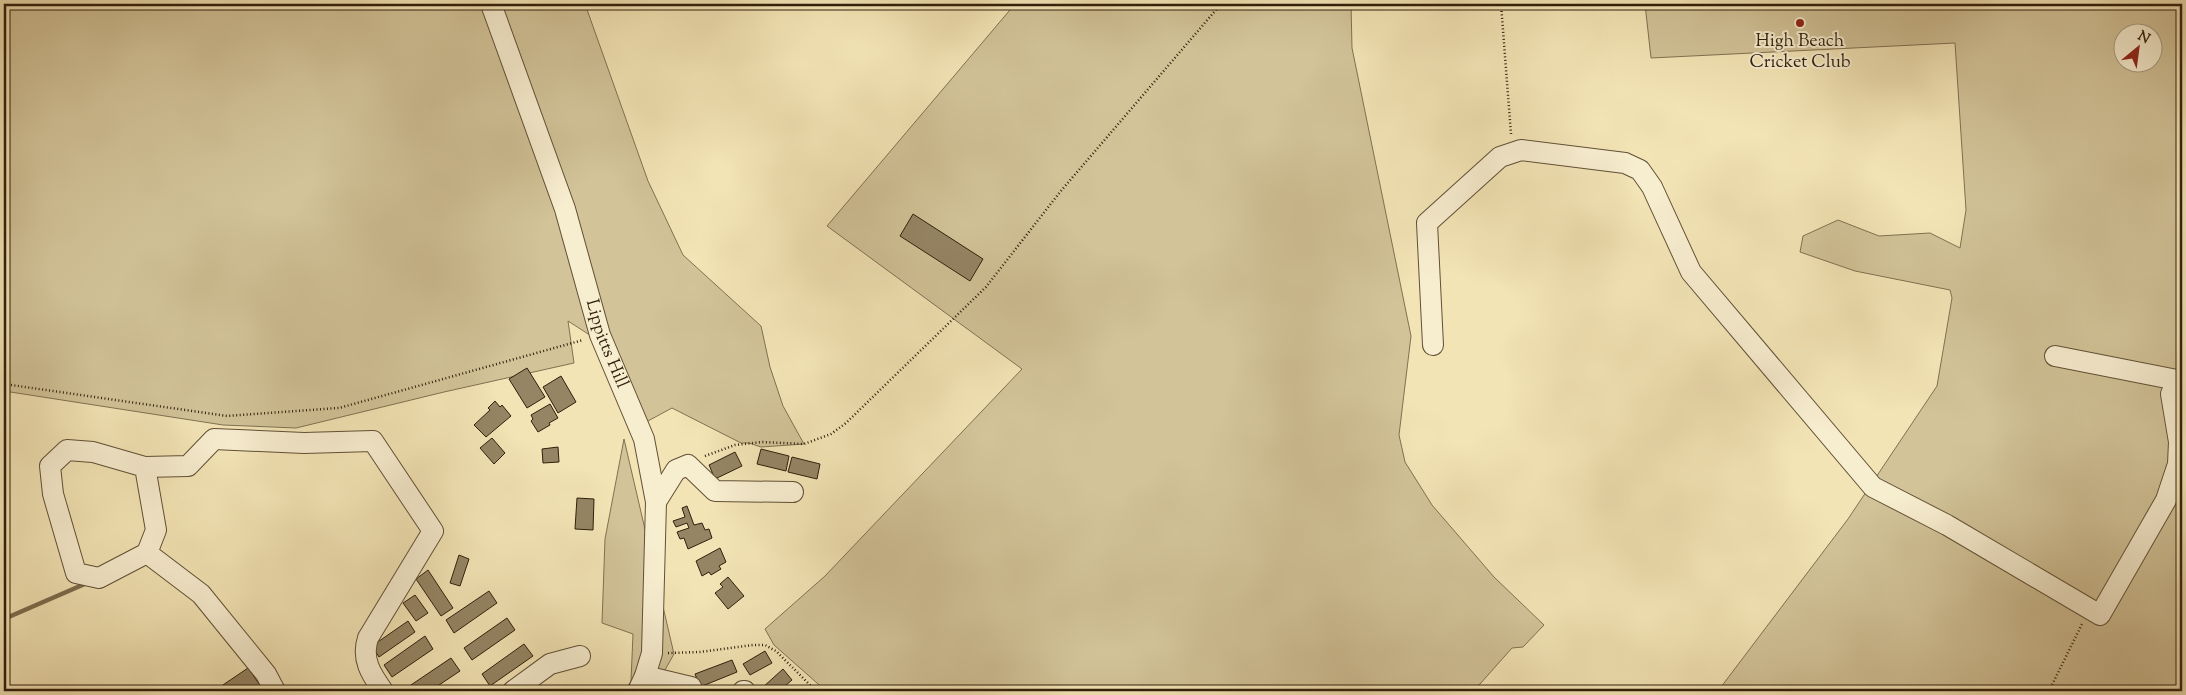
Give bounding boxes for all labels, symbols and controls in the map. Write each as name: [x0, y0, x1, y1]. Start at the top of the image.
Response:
marker: High Beach Cricket Club: [1794, 17, 1806, 29]
north arrow: [2114, 22, 2164, 72]
text: N: [2134, 27, 2153, 50]
place label: High Beach Cricket Club: [1749, 29, 1851, 76]
street label: Lippitts Hill: [578, 296, 634, 393]

